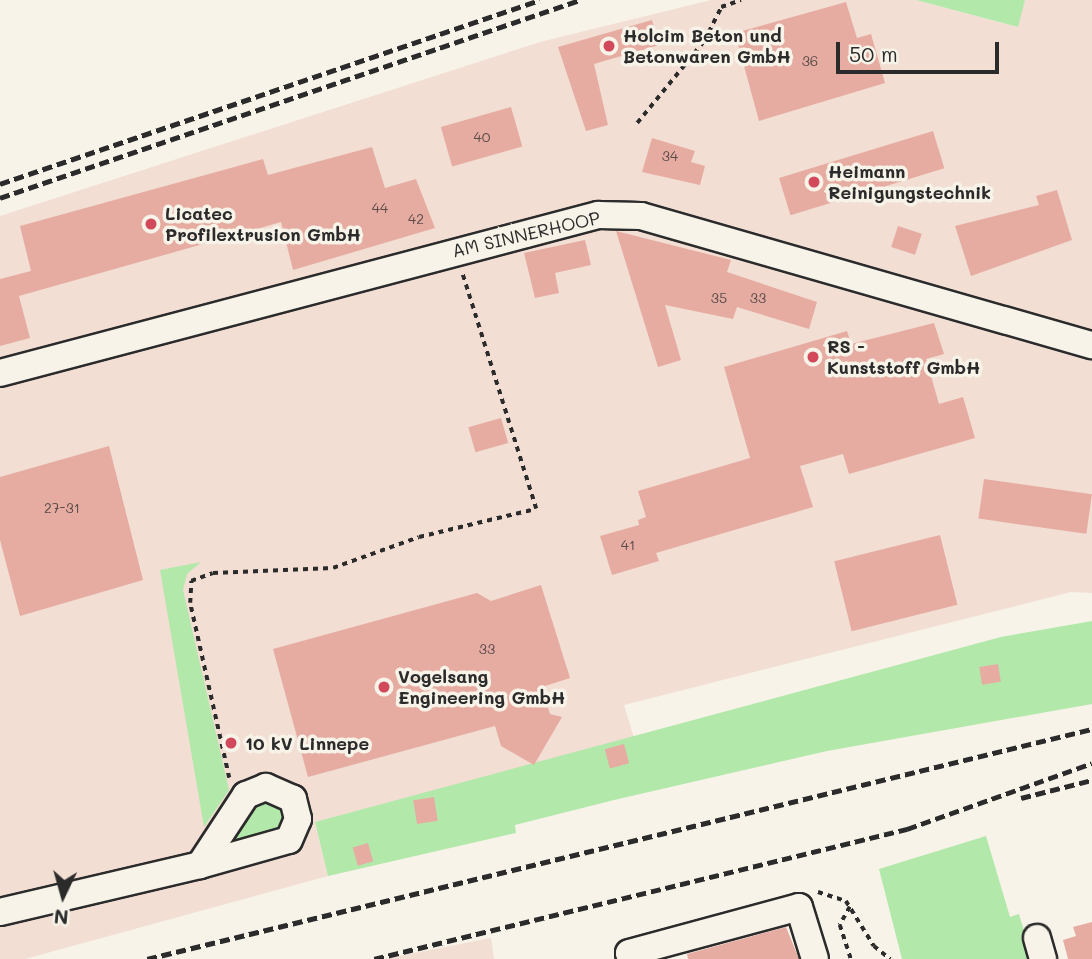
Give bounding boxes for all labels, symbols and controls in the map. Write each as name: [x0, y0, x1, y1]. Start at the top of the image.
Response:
place label: Holcim Beton und Betonwaren GmbH: [623, 25, 791, 68]
scale bar: [840, 28, 1003, 72]
marker: Holcim Beton und Betonwaren GmbH: [601, 38, 617, 54]
text: 50 m: [849, 40, 898, 67]
house number: 36: [802, 53, 818, 69]
house number: 40: [474, 129, 490, 145]
house number: 34: [662, 148, 678, 164]
place label: Heimann Reinigungstechnik: [828, 161, 991, 204]
marker: Heimann Reinigungstechnik: [806, 174, 822, 190]
house number: 44: [372, 200, 388, 216]
place label: Licatec Profilextrusion GmbH: [165, 203, 361, 246]
street label: AM SINNERHOOP: [450, 206, 602, 262]
house number: 42: [408, 211, 424, 227]
marker: Licatec Profilextrusion GmbH: [143, 216, 159, 232]
house number: 35: [711, 290, 727, 306]
house number: 33: [750, 290, 766, 306]
place label: RS - Kunststoff GmbH: [827, 336, 981, 378]
marker: RS - Kunststoff GmbH: [805, 349, 821, 365]
house number: 27-31: [44, 500, 80, 516]
house number: 41: [621, 537, 635, 553]
house number: 33: [479, 641, 495, 657]
place label: Vogelsang Engineering GmbH: [398, 666, 566, 708]
marker: Vogelsang Engineering GmbH: [376, 679, 392, 695]
place label: 10 kV Linnepe: [245, 732, 369, 754]
marker: 10 kV Linnepe: [223, 735, 239, 751]
north arrow: [28, 861, 98, 931]
text: N: [53, 904, 69, 930]

